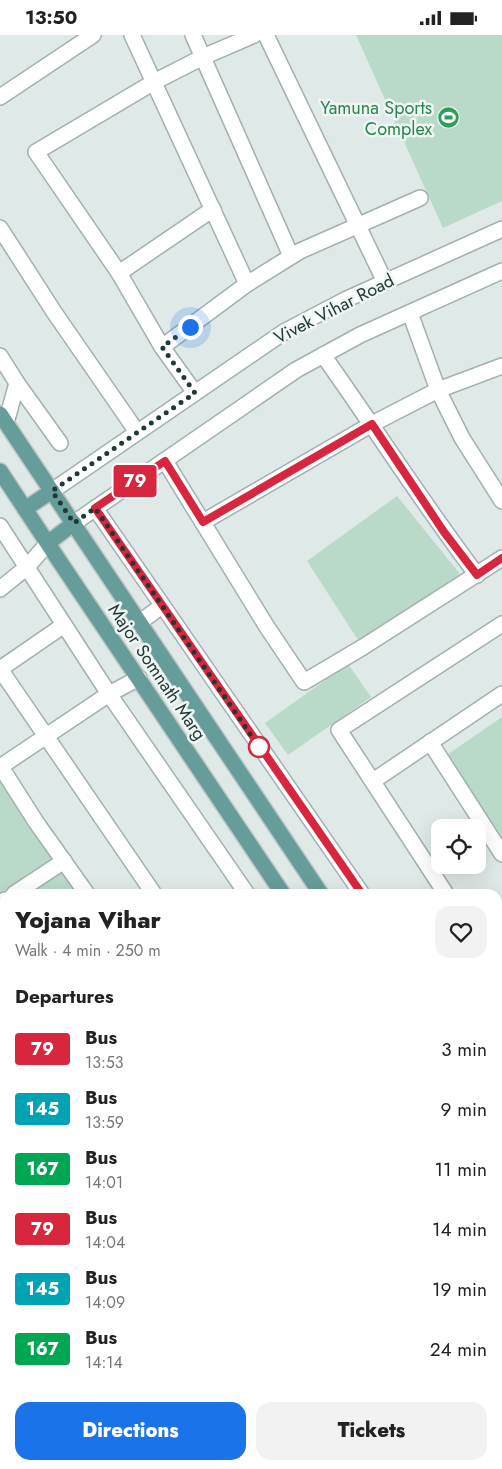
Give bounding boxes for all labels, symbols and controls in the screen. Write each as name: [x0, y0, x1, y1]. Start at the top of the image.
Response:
text: 13:50: [25, 4, 77, 31]
place label: Yamuna Sports Complex: [320, 95, 432, 142]
sports icon: Yamuna Sports Complex: [436, 106, 460, 130]
street label: Vivek Vihar Road: [269, 267, 399, 351]
your location: [178, 315, 203, 340]
line badge: 79: [112, 465, 158, 497]
text: 79: [124, 468, 146, 494]
street label: Major Somnath Marg: [102, 599, 212, 745]
unlabelled marker: [248, 736, 270, 758]
map controls: [431, 819, 486, 874]
button: locate: [431, 819, 486, 874]
text: Yojana Vihar: [15, 902, 161, 937]
button: heart: [435, 906, 487, 958]
text: Walk · 4 min · 250 m: [15, 939, 161, 962]
text: Departures: [15, 983, 114, 1010]
text: Bus: [85, 1024, 117, 1051]
text: 79: [31, 1036, 54, 1062]
text: 3 min: [441, 1036, 487, 1063]
text: 13:53: [85, 1051, 124, 1074]
text: Bus: [85, 1084, 117, 1111]
text: 145: [26, 1096, 59, 1122]
text: 9 min: [441, 1096, 487, 1123]
text: 13:59: [85, 1111, 124, 1134]
text: Bus: [85, 1144, 117, 1171]
text: 167: [26, 1156, 59, 1182]
text: 11 min: [434, 1156, 487, 1183]
text: 14:01: [85, 1171, 123, 1194]
text: Bus: [85, 1204, 117, 1231]
text: 79: [31, 1216, 54, 1242]
text: 14 min: [432, 1216, 487, 1243]
text: 14:04: [85, 1231, 125, 1254]
text: Bus: [85, 1264, 117, 1291]
text: 145: [26, 1276, 59, 1302]
text: 19 min: [432, 1276, 487, 1303]
text: 14:09: [85, 1291, 125, 1314]
text: Bus: [85, 1324, 117, 1351]
text: 167: [26, 1336, 59, 1362]
text: 24 min: [430, 1336, 487, 1363]
text: 14:14: [85, 1351, 123, 1374]
button: Directions: [15, 1402, 246, 1460]
button: Tickets: [256, 1402, 487, 1460]

